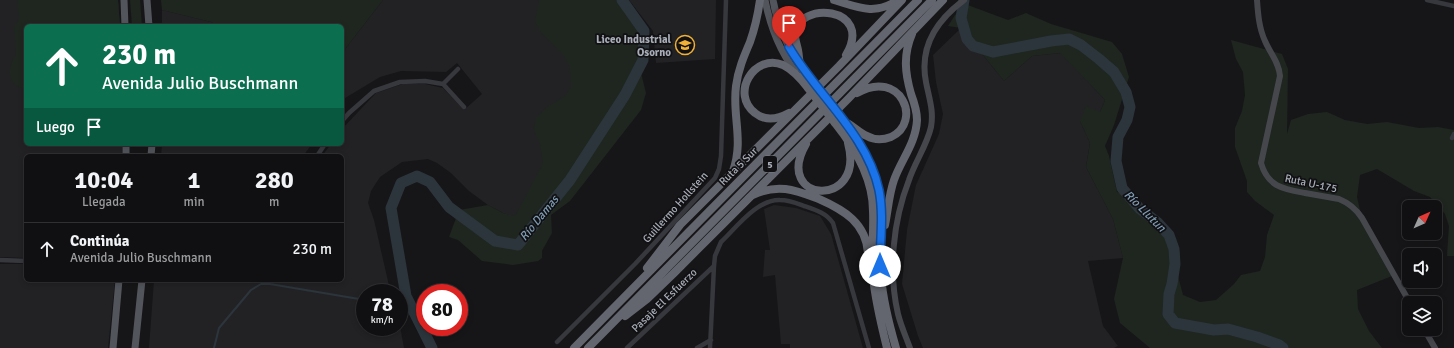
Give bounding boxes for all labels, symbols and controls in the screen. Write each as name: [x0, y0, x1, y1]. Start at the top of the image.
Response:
pin: [772, 6, 806, 47]
icon: arrive: [778, 12, 800, 34]
place label: Liceo Industrial Osorno: [596, 33, 672, 59]
school or university icon: Liceo Industrial Osorno: [674, 34, 696, 56]
text: 230 m: [102, 38, 176, 72]
icon: ahead: [36, 40, 88, 92]
text: Avenida Julio Buschmann: [102, 72, 298, 94]
icon: arrive: [83, 116, 105, 138]
text: Luego: [36, 118, 75, 136]
street label: Ruta 5 Sur: [717, 145, 760, 188]
road number: 5: [763, 156, 777, 172]
text: 10:04: [74, 165, 133, 195]
text: 1: [188, 165, 200, 195]
text: 280: [255, 165, 294, 195]
street label: Guillermo Hollstein: [640, 169, 711, 246]
street label: Ruta U-175: [1283, 172, 1338, 195]
water label: Río Llutun: [1121, 187, 1169, 236]
water label: Río Damas: [517, 191, 563, 244]
text: Llegada: [82, 194, 126, 210]
text: min: [184, 194, 205, 210]
text: m: [269, 194, 279, 210]
north arrow: [1402, 200, 1442, 240]
map controls: [1402, 200, 1442, 336]
text: Continúa: [70, 232, 129, 250]
icon: ahead: [36, 238, 58, 260]
text: 230 m: [292, 240, 332, 258]
position arrow: [859, 245, 901, 287]
button: sound: [1402, 248, 1442, 288]
text: Avenida Julio Buschmann: [70, 250, 212, 266]
street label: Pasaje El Esfuerzo: [629, 266, 700, 335]
speed limit sign: 80: [416, 284, 468, 336]
text: 78: [371, 292, 393, 317]
button: layers: [1402, 296, 1442, 336]
text: km/h: [371, 314, 393, 326]

